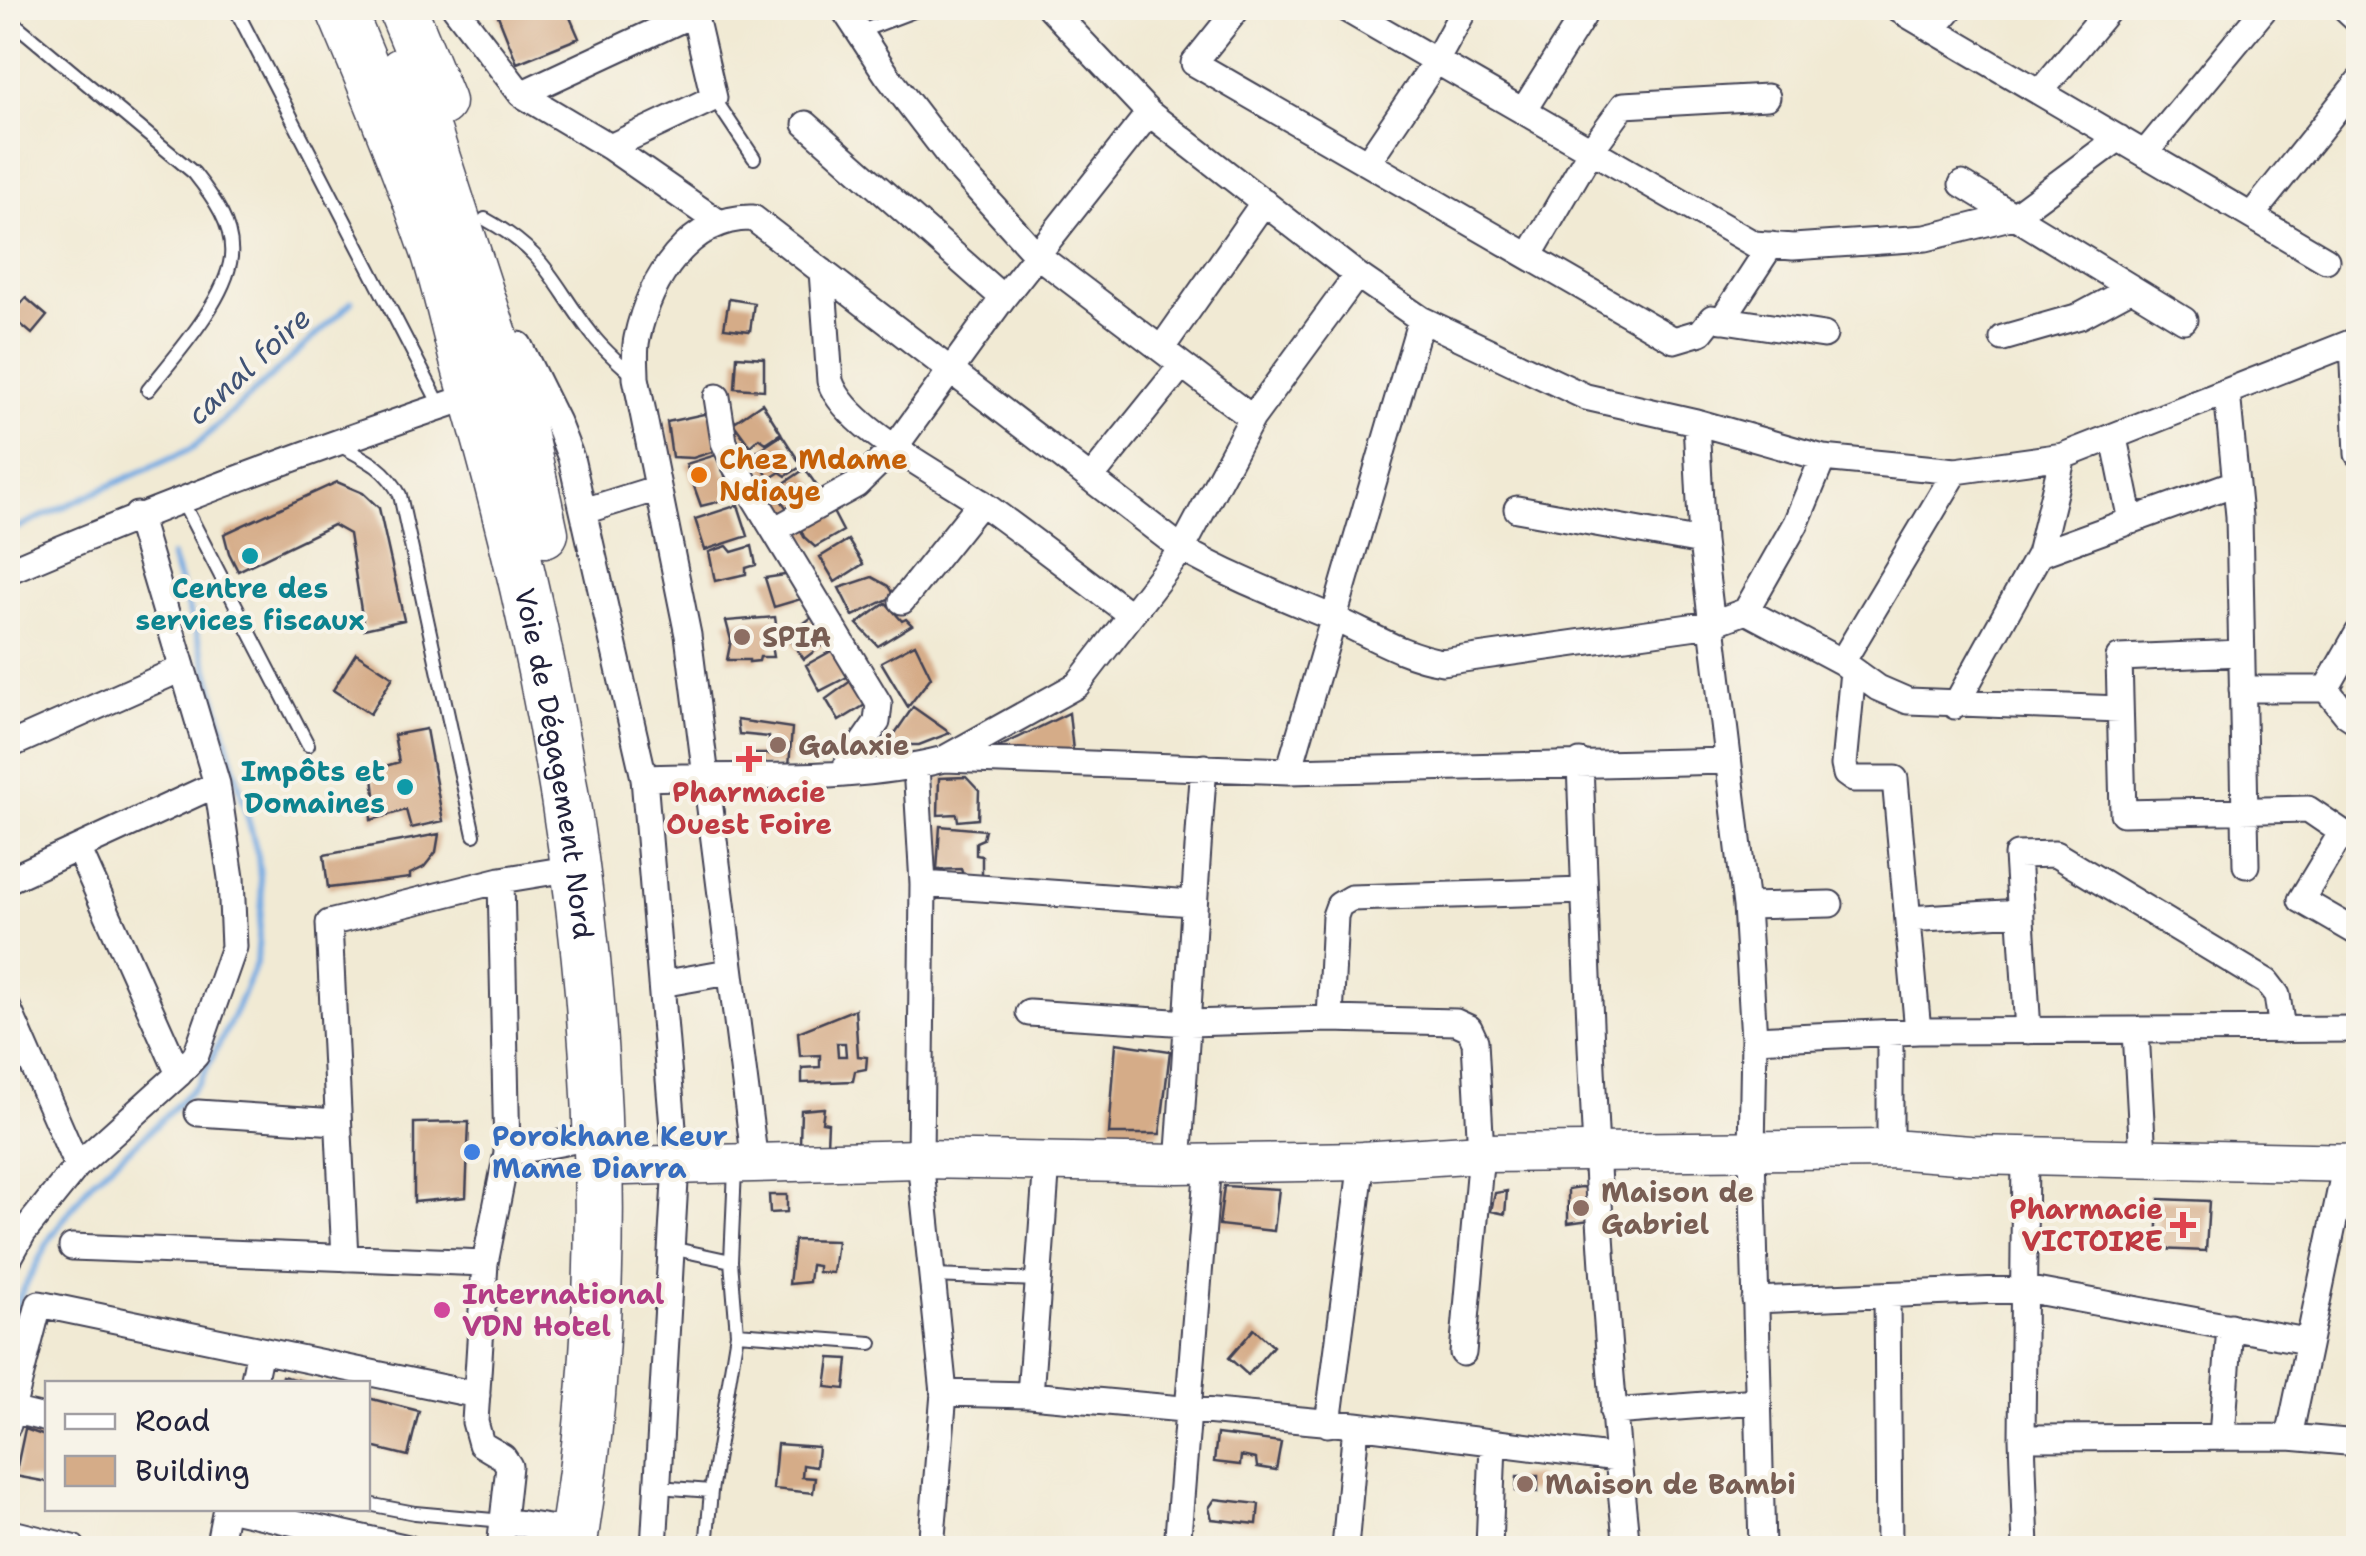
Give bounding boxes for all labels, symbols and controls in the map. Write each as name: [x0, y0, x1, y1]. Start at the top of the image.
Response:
water label: canal foire: [178, 297, 320, 434]
place label: Chez Mdame Ndiaye: [719, 440, 908, 510]
marker: Chez Mdame Ndiaye: [688, 464, 710, 486]
marker: Centre des services fiscaux: [239, 545, 261, 567]
place label: Centre des services fiscaux: [136, 569, 365, 639]
street label: Voie de Dégagement Nord: [506, 584, 603, 941]
place label: SPIA: [762, 618, 831, 656]
marker: SPIA: [731, 626, 753, 648]
place label: Galaxie: [798, 726, 910, 764]
marker: Galaxie: [767, 734, 789, 756]
marker: Pharmacie Ouest Foire: [738, 748, 760, 770]
place label: Impôts et Domaines: [241, 752, 385, 822]
place label: Pharmacie Ouest Foire: [666, 773, 832, 843]
marker: Impôts et Domaines: [394, 776, 416, 798]
place label: Porokhane Keur Mame Diarra: [492, 1117, 728, 1187]
marker: Porokhane Keur Mame Diarra: [461, 1141, 483, 1163]
place label: Maison de Gabriel: [1601, 1173, 1754, 1243]
place label: Pharmacie VICTOIRE: [2009, 1190, 2163, 1260]
marker: Maison de Gabriel: [1570, 1197, 1592, 1219]
marker: Pharmacie VICTOIRE: [2172, 1214, 2194, 1236]
place label: International VDN Hotel: [462, 1275, 665, 1345]
marker: International VDN Hotel: [431, 1299, 453, 1321]
legend: [45, 1381, 370, 1511]
text: Road: [135, 1400, 210, 1441]
text: Building: [135, 1450, 250, 1491]
place label: Maison de Bambi: [1545, 1465, 1796, 1503]
marker: Maison de Bambi: [1514, 1473, 1536, 1495]

